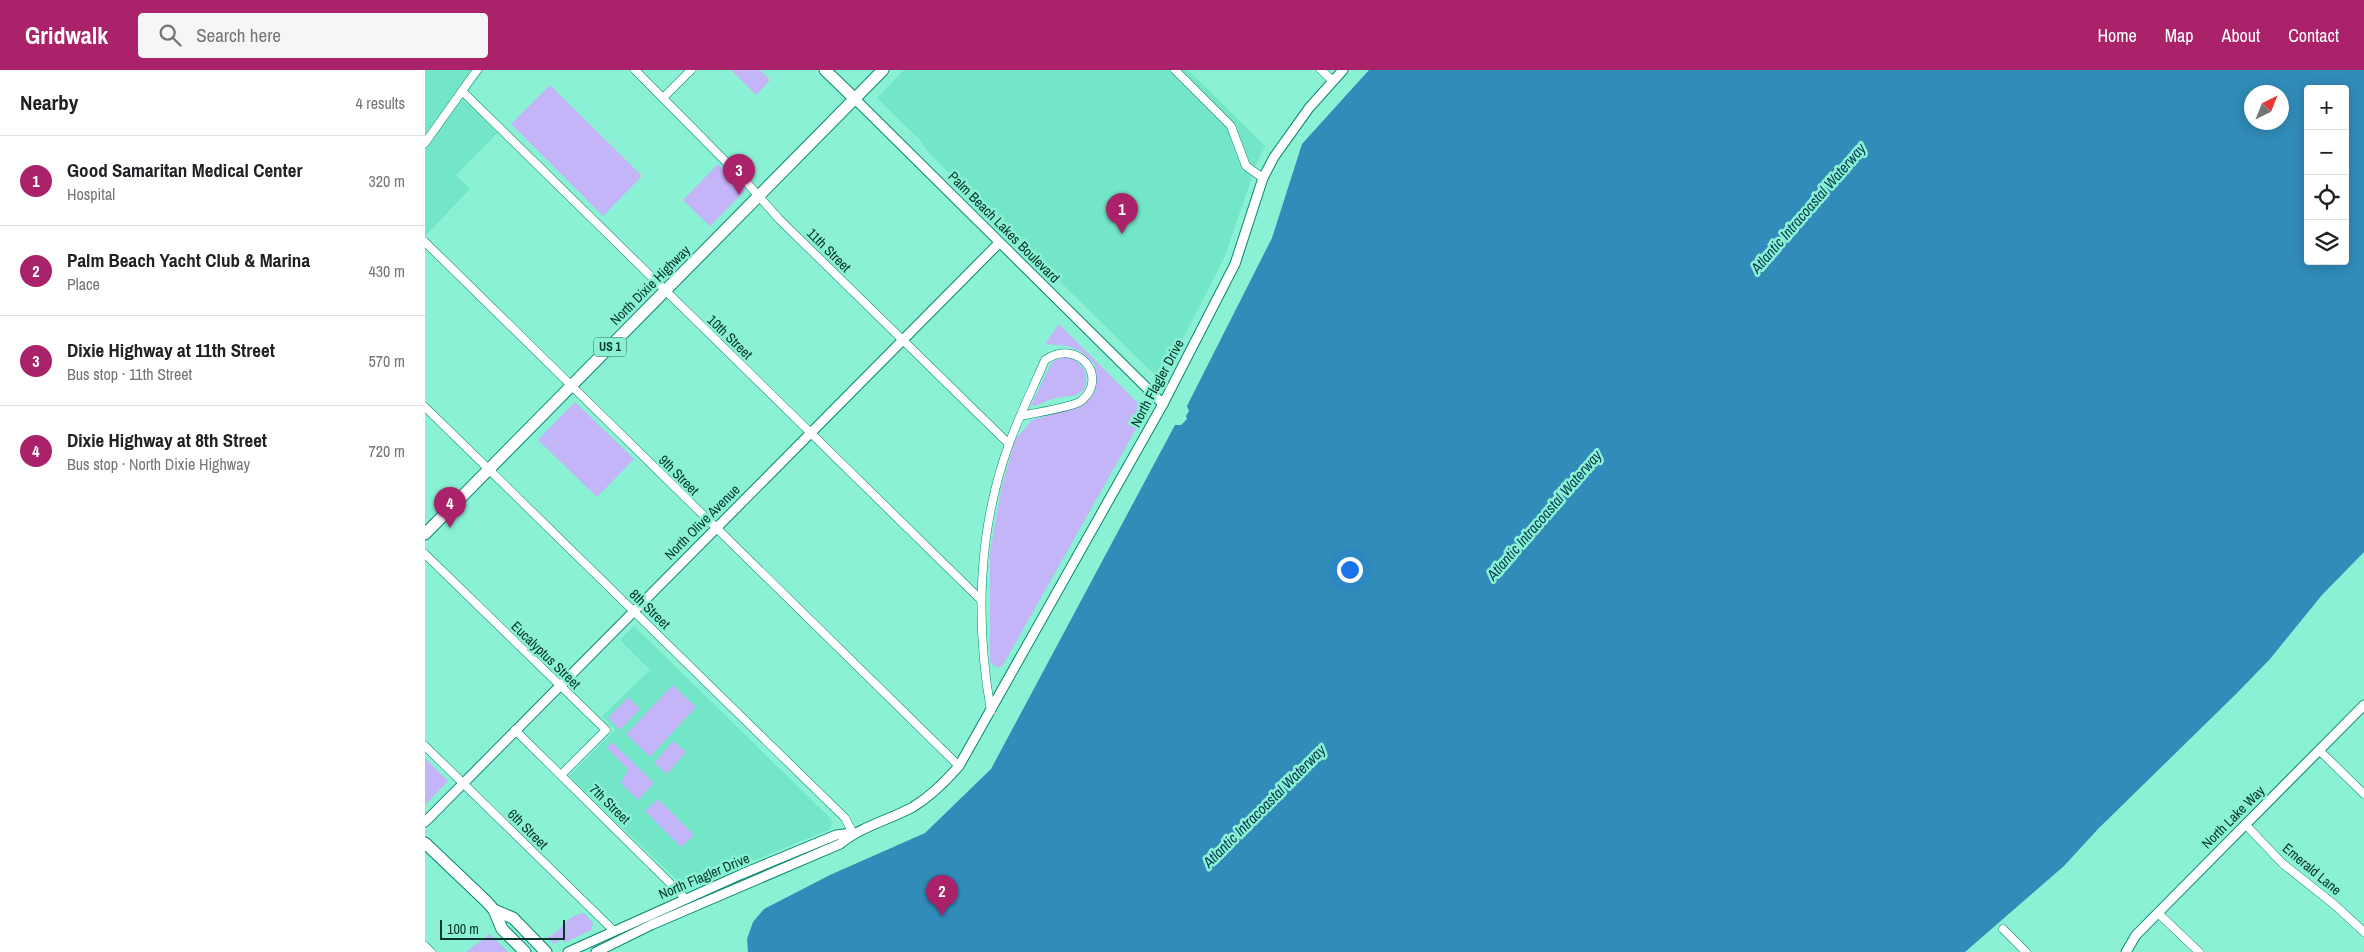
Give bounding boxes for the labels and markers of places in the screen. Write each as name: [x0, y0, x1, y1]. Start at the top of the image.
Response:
pin: 3: [723, 154, 755, 195]
pin: 1: [1106, 193, 1138, 234]
pin: 4: [434, 487, 466, 528]
pin: 2: [926, 875, 958, 916]

